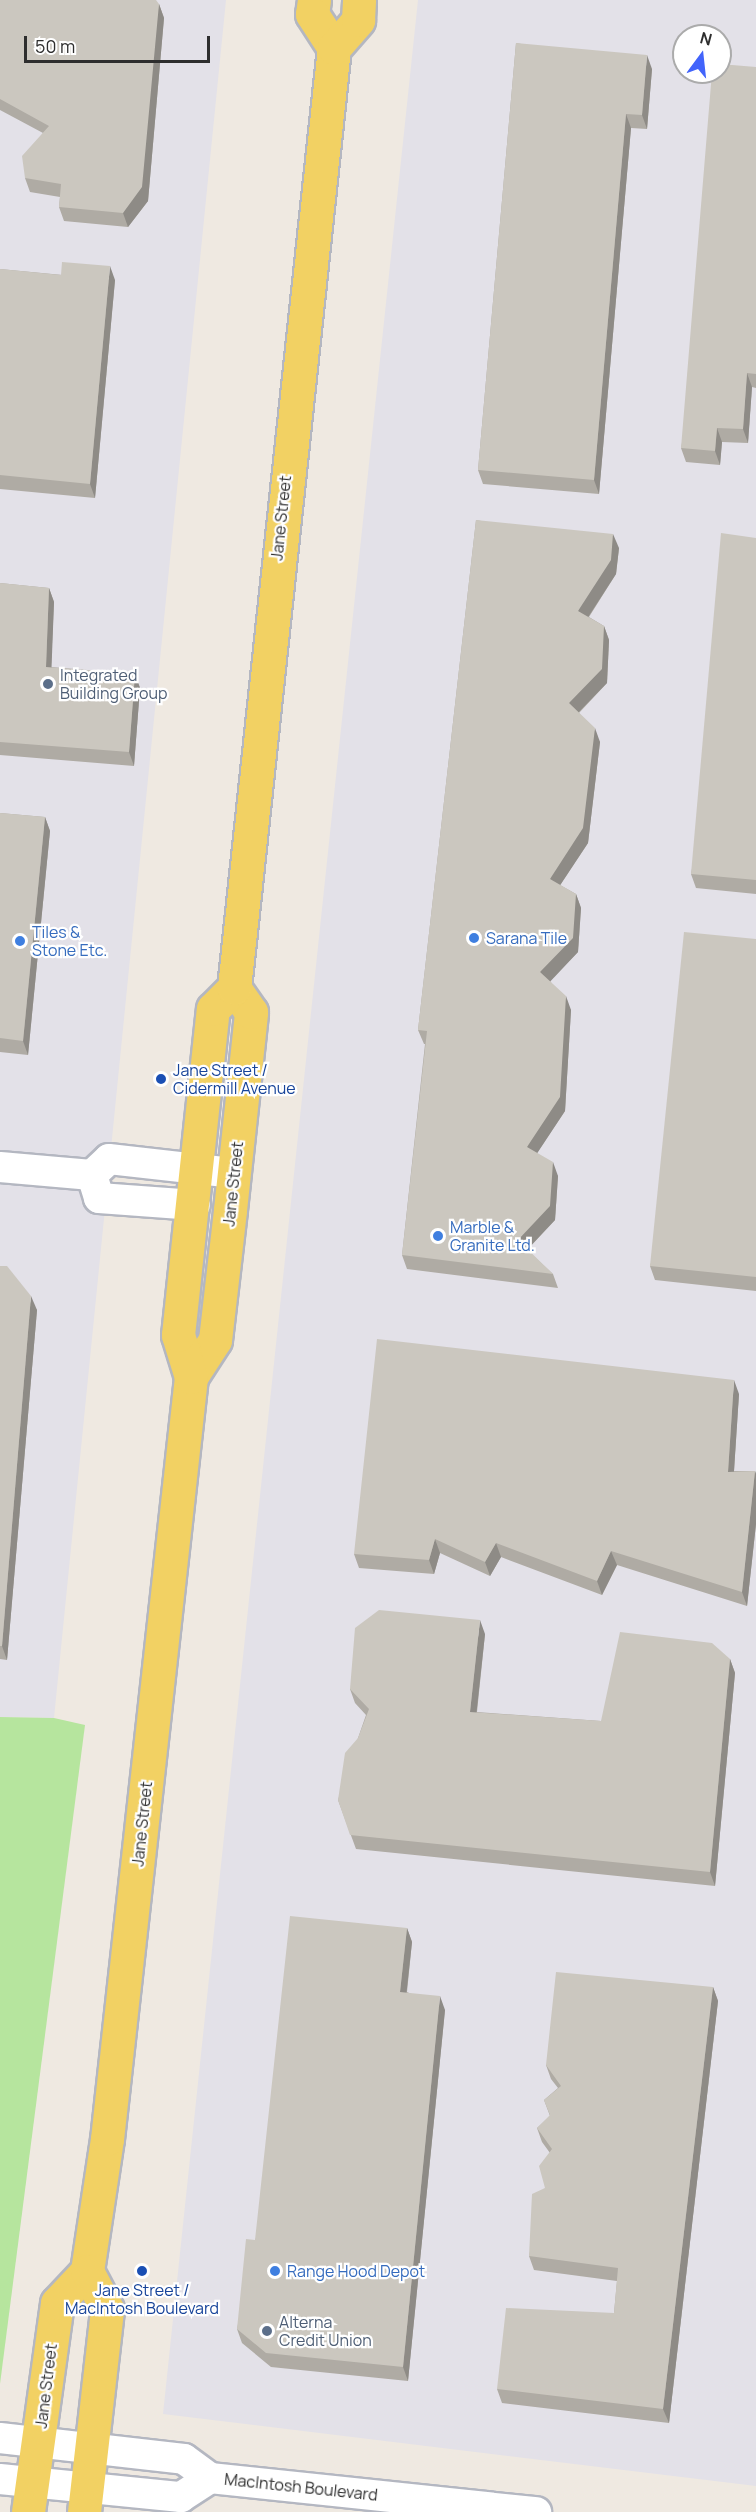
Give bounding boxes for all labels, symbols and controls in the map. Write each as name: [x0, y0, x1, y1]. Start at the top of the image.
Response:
scale bar: [27, 24, 213, 62]
north arrow: [672, 24, 732, 84]
text: N: [698, 26, 715, 51]
text: 50 m: [35, 34, 75, 58]
street label: Jane Street: [267, 475, 295, 561]
place label: Integrated Building Group: [60, 665, 168, 703]
marker: Integrated Building Group: [41, 677, 55, 691]
place label: Tiles & Stone Etc.: [32, 922, 107, 960]
place label: Sarana Tile: [486, 928, 567, 948]
marker: Sarana Tile: [467, 931, 481, 945]
marker: Tiles & Stone Etc.: [13, 934, 27, 948]
place label: Jane Street / Cidermill Avenue: [173, 1060, 296, 1098]
marker: Jane Street / Cidermill Avenue: [154, 1072, 168, 1086]
street label: Jane Street: [219, 1141, 247, 1227]
place label: Marble & Granite Ltd.: [450, 1217, 535, 1255]
marker: Marble & Granite Ltd.: [431, 1229, 445, 1243]
street label: Jane Street: [128, 1781, 156, 1867]
place label: Range Hood Depot: [287, 2261, 425, 2281]
marker: Jane Street / MacIntosh Boulevard: [135, 2264, 149, 2278]
marker: Range Hood Depot: [268, 2264, 282, 2278]
place label: Jane Street / MacIntosh Boulevard: [65, 2280, 219, 2318]
place label: Alterna Credit Union: [279, 2312, 372, 2350]
marker: Alterna Credit Union: [260, 2324, 274, 2338]
street label: Jane Street: [31, 2342, 61, 2430]
street label: MacIntosh Boulevard: [223, 2469, 379, 2505]

